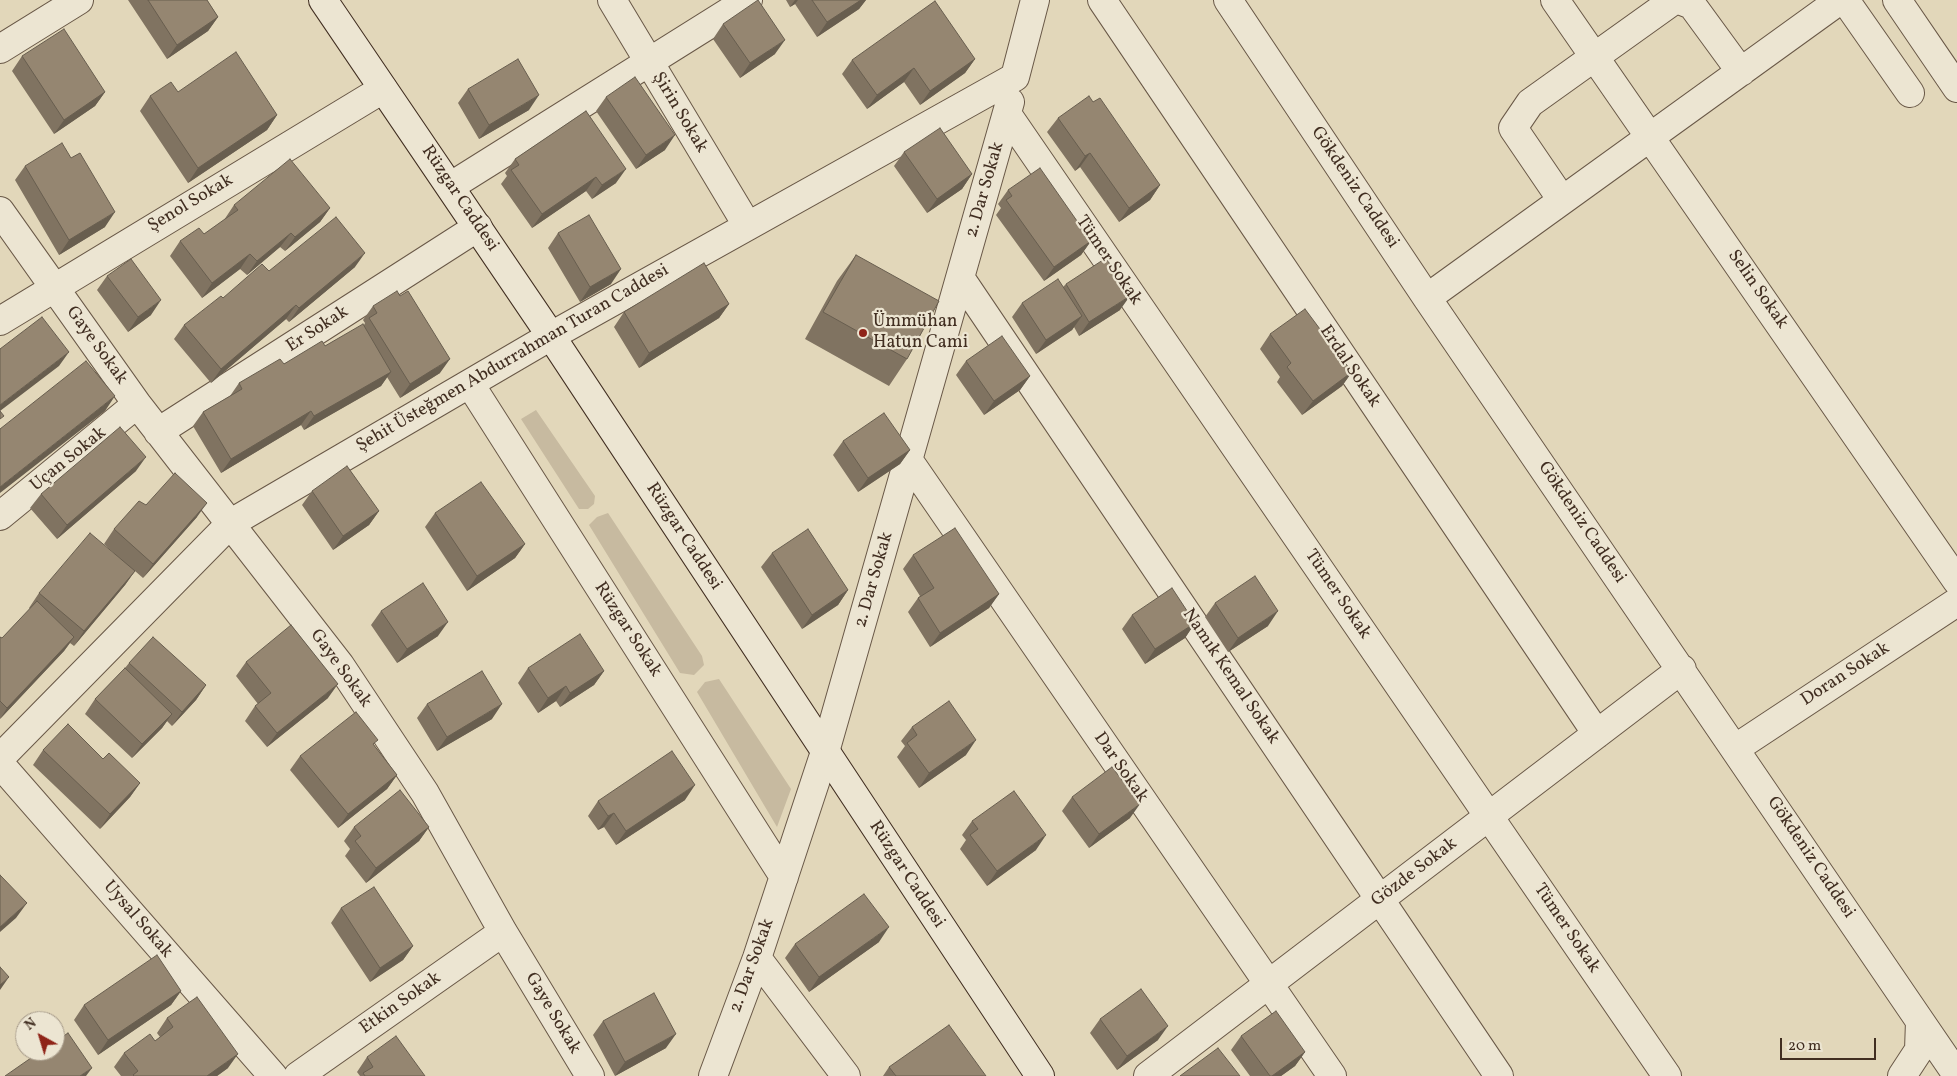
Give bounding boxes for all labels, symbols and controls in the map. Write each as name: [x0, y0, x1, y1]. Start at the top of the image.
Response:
street label: Şirin Sokak: [646, 69, 712, 157]
street label: Gökdeniz Caddesi: [1305, 123, 1403, 253]
street label: 2. Dar Sokak: [962, 140, 1010, 240]
street label: Rüzgar Caddesi: [416, 142, 502, 256]
street label: Şenol Sokak: [145, 170, 237, 238]
street label: Tümer Sokak: [1070, 212, 1146, 310]
street label: Selin Sokak: [1722, 246, 1792, 334]
street label: Şehit Üsteğmen Abdurrahman Turan Caddesi: [353, 260, 673, 458]
street label: Er Sokak: [283, 302, 353, 358]
street label: Gaye Sokak: [60, 303, 132, 389]
place label: Ümmühan Hatun Cami: [873, 312, 968, 354]
street label: Erdal Sokak: [1314, 322, 1384, 412]
marker: Ümmühan Hatun Cami: [857, 327, 869, 339]
street label: Uçan Sokak: [27, 423, 111, 497]
street label: Gökdeniz Caddesi: [1532, 458, 1630, 588]
street label: Rüzgar Caddesi: [640, 479, 726, 595]
street label: 2. Dar Sokak: [851, 530, 899, 630]
street label: Tümer Sokak: [1299, 546, 1375, 644]
street label: Rüzgar Sokak: [588, 579, 666, 681]
street label: Namık Kemal Sokak: [1177, 605, 1283, 749]
street label: Gaye Sokak: [304, 626, 376, 712]
street label: Doran Sokak: [1798, 638, 1894, 712]
street label: Dar Sokak: [1088, 729, 1152, 807]
street label: Gökdeniz Caddesi: [1761, 793, 1859, 923]
street label: Rüzgar Caddesi: [863, 817, 949, 933]
street label: Gözde Sokak: [1368, 834, 1462, 912]
street label: Uysal Sokak: [98, 877, 176, 963]
street label: Tümer Sokak: [1528, 880, 1604, 978]
street label: 2. Dar Sokak: [726, 916, 780, 1016]
street label: Etkin Sokak: [356, 968, 446, 1040]
street label: Gaye Sokak: [519, 969, 585, 1059]
north arrow: [15, 1011, 65, 1061]
text: N: [21, 1014, 41, 1035]
scale bar: [1782, 1028, 1878, 1060]
text: 20 m: [1788, 1036, 1821, 1057]

